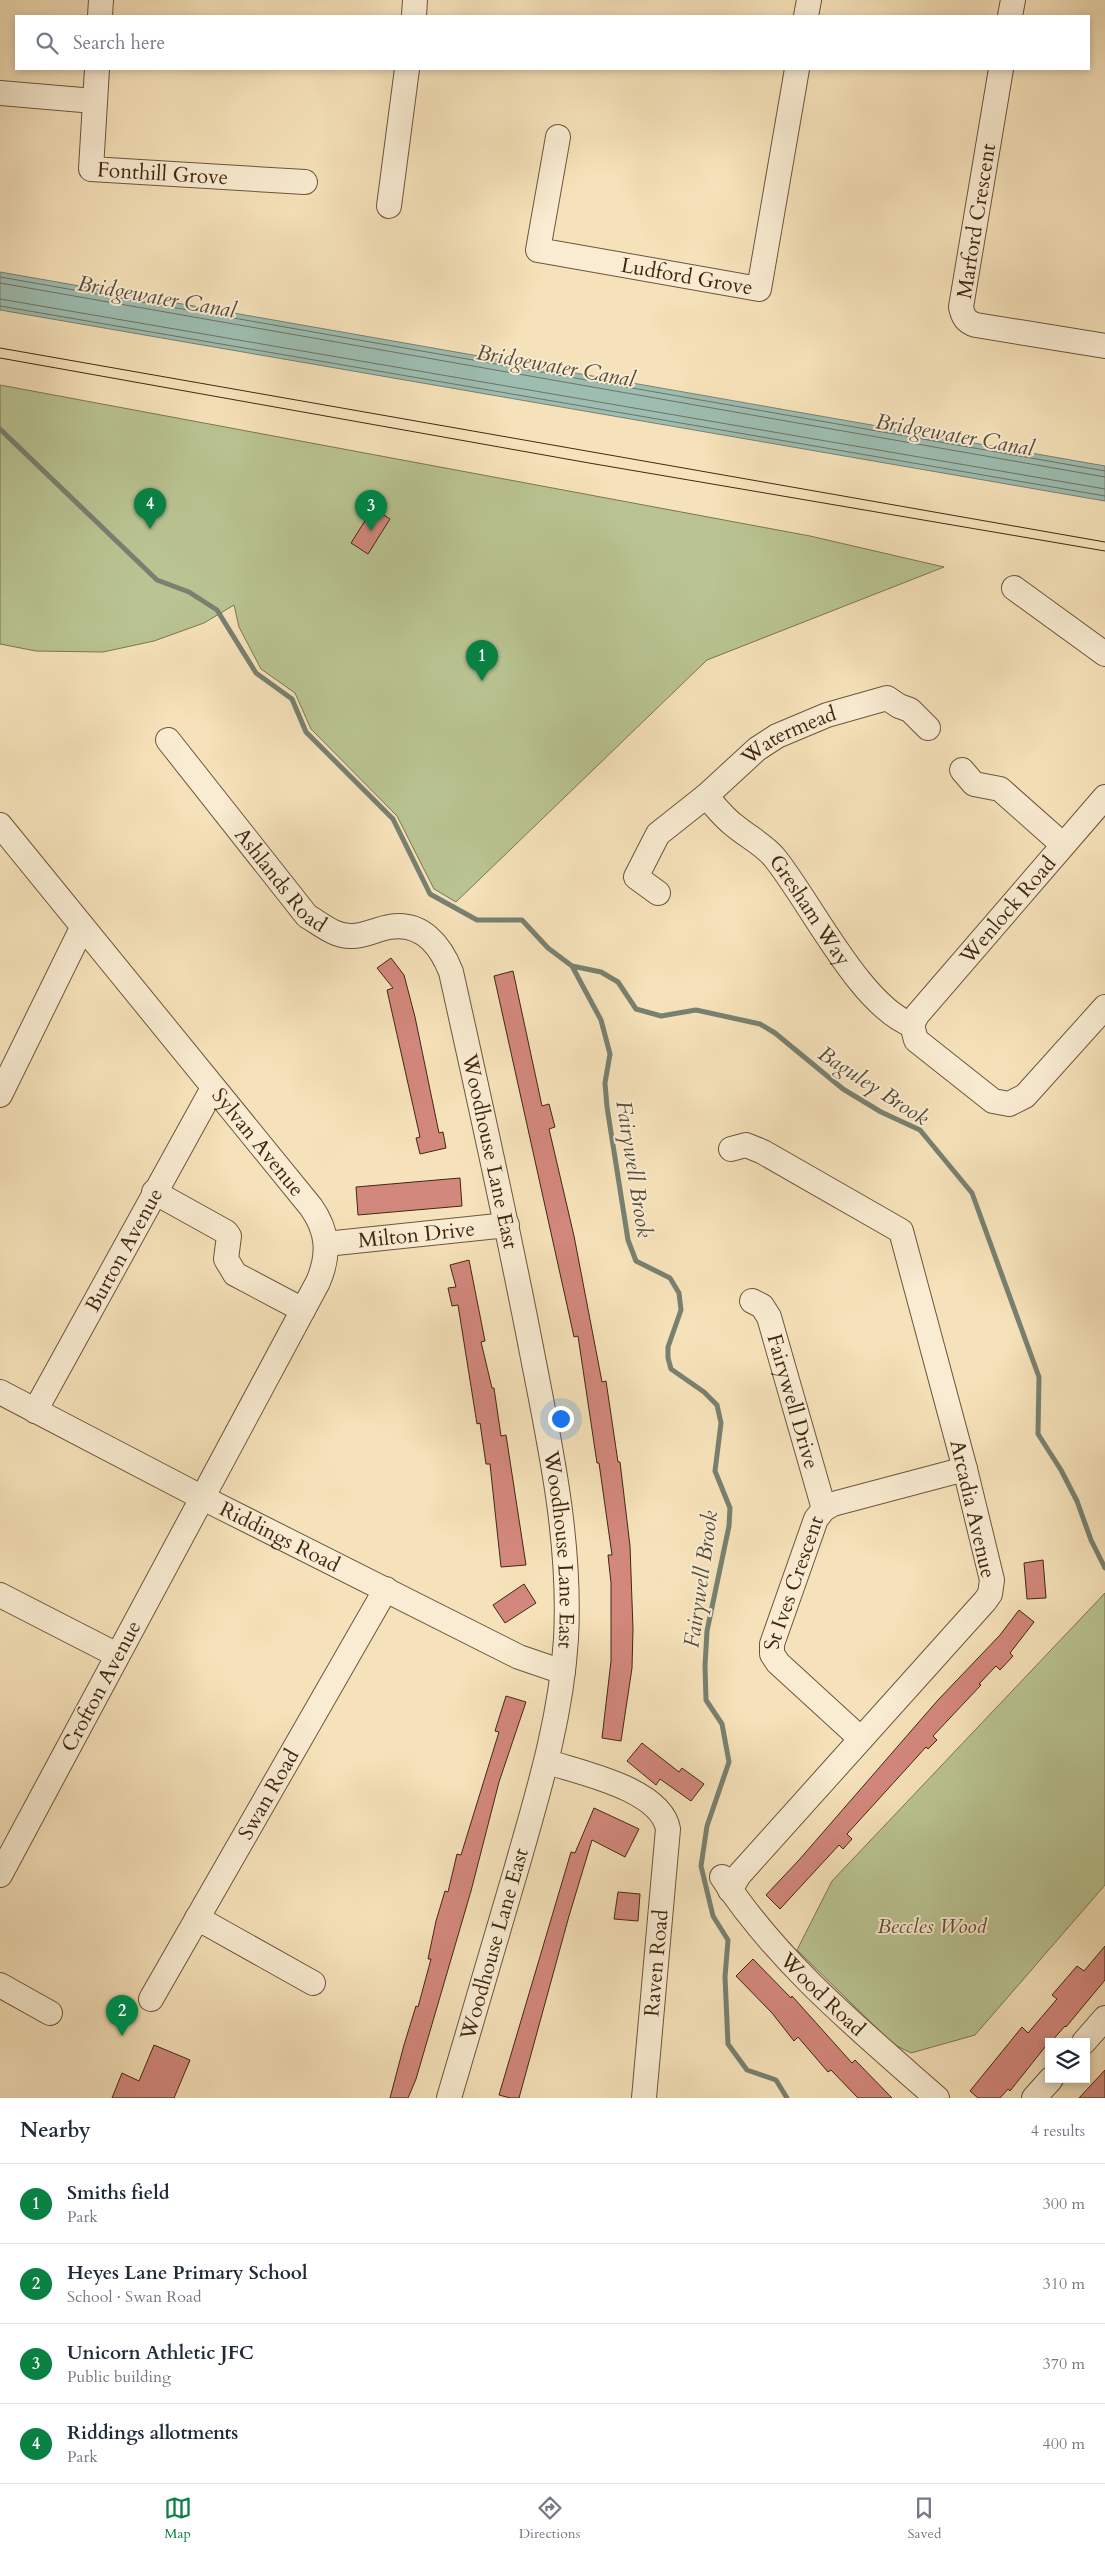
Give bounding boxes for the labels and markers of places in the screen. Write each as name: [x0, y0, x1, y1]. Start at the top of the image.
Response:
pin: 4: [134, 488, 166, 529]
pin: 3: [355, 490, 387, 531]
pin: 1: [466, 640, 498, 681]
pin: 2: [106, 1995, 138, 2036]

